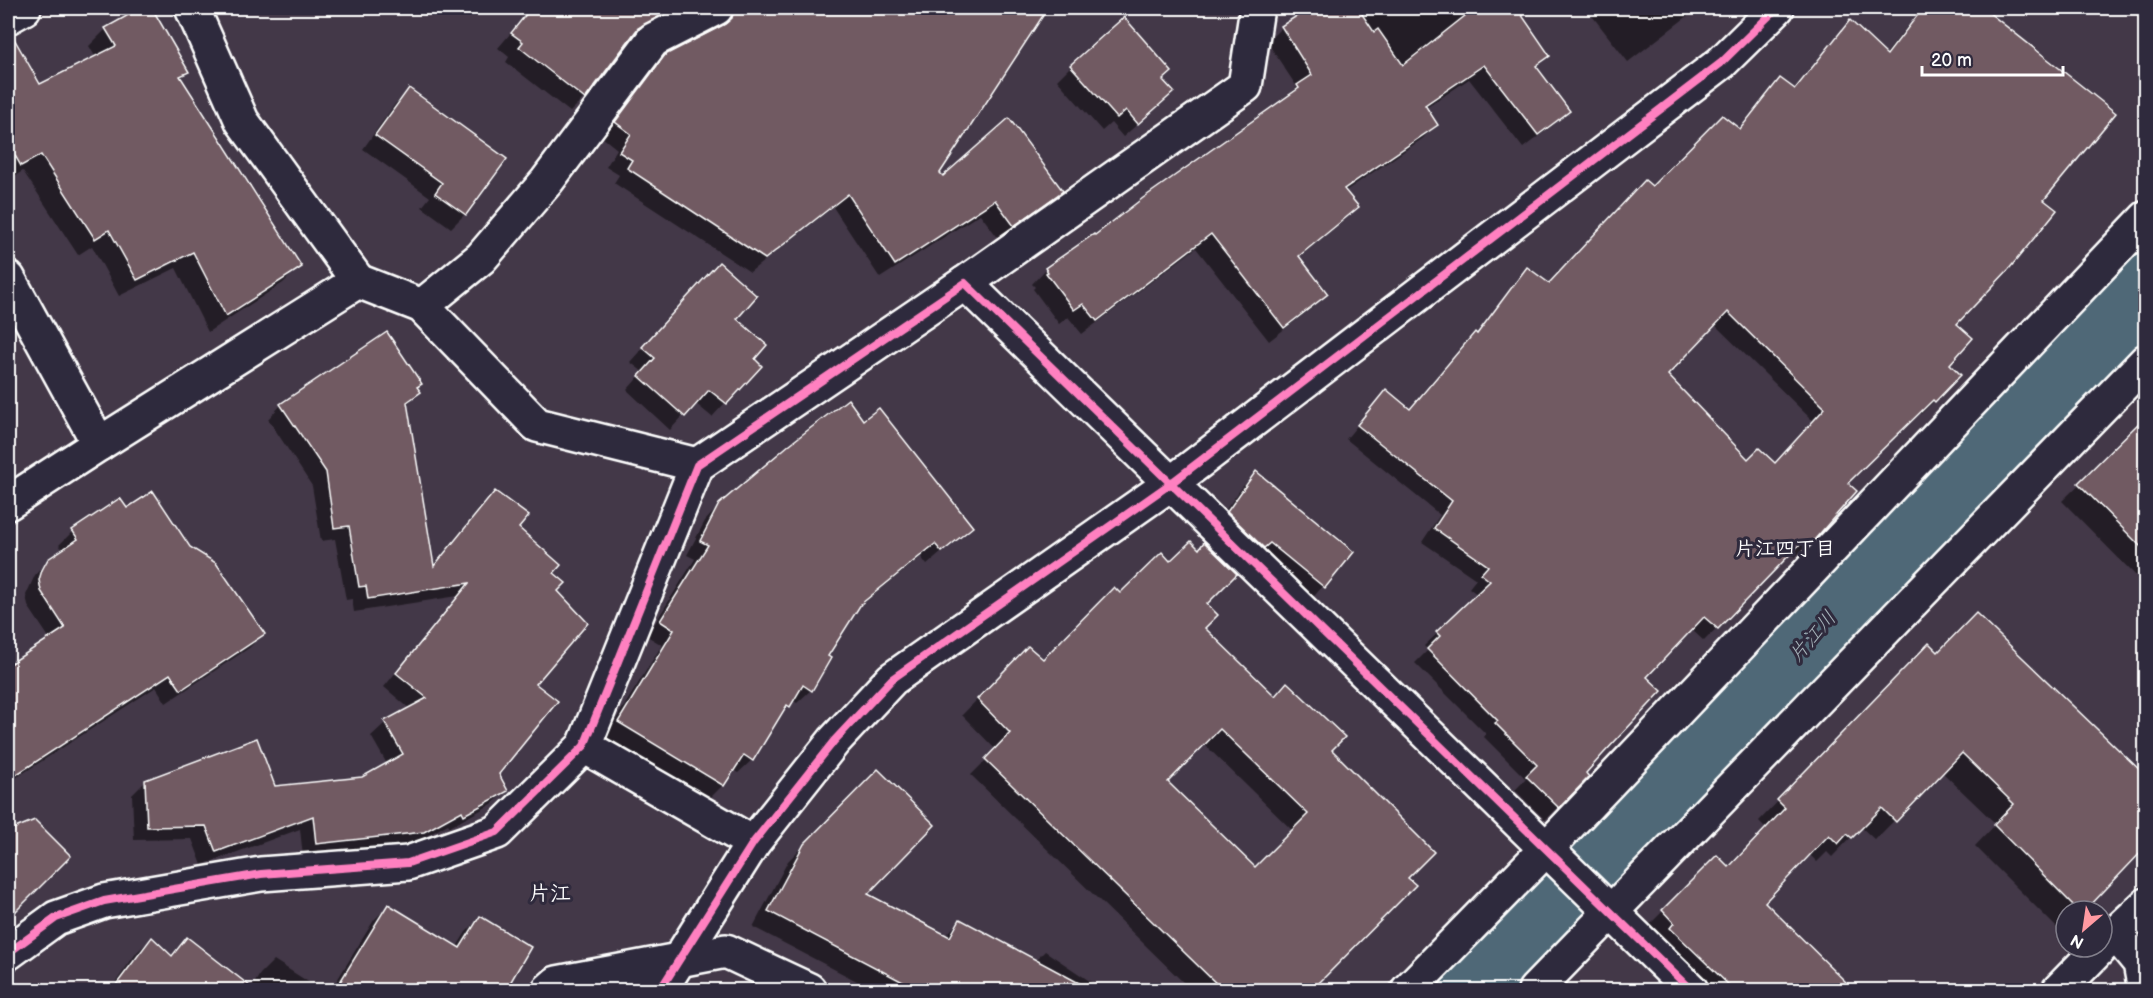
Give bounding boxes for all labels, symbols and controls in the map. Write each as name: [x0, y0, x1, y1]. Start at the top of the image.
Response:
scale bar: [1922, 39, 2063, 77]
text: 20 m: [1931, 50, 1972, 71]
district label: 片江四丁目: [1735, 537, 1835, 561]
water label: 片江川: [1784, 606, 1841, 667]
district label: 片江: [529, 881, 571, 906]
north arrow: [2054, 899, 2114, 959]
text: N: [2068, 930, 2087, 952]

